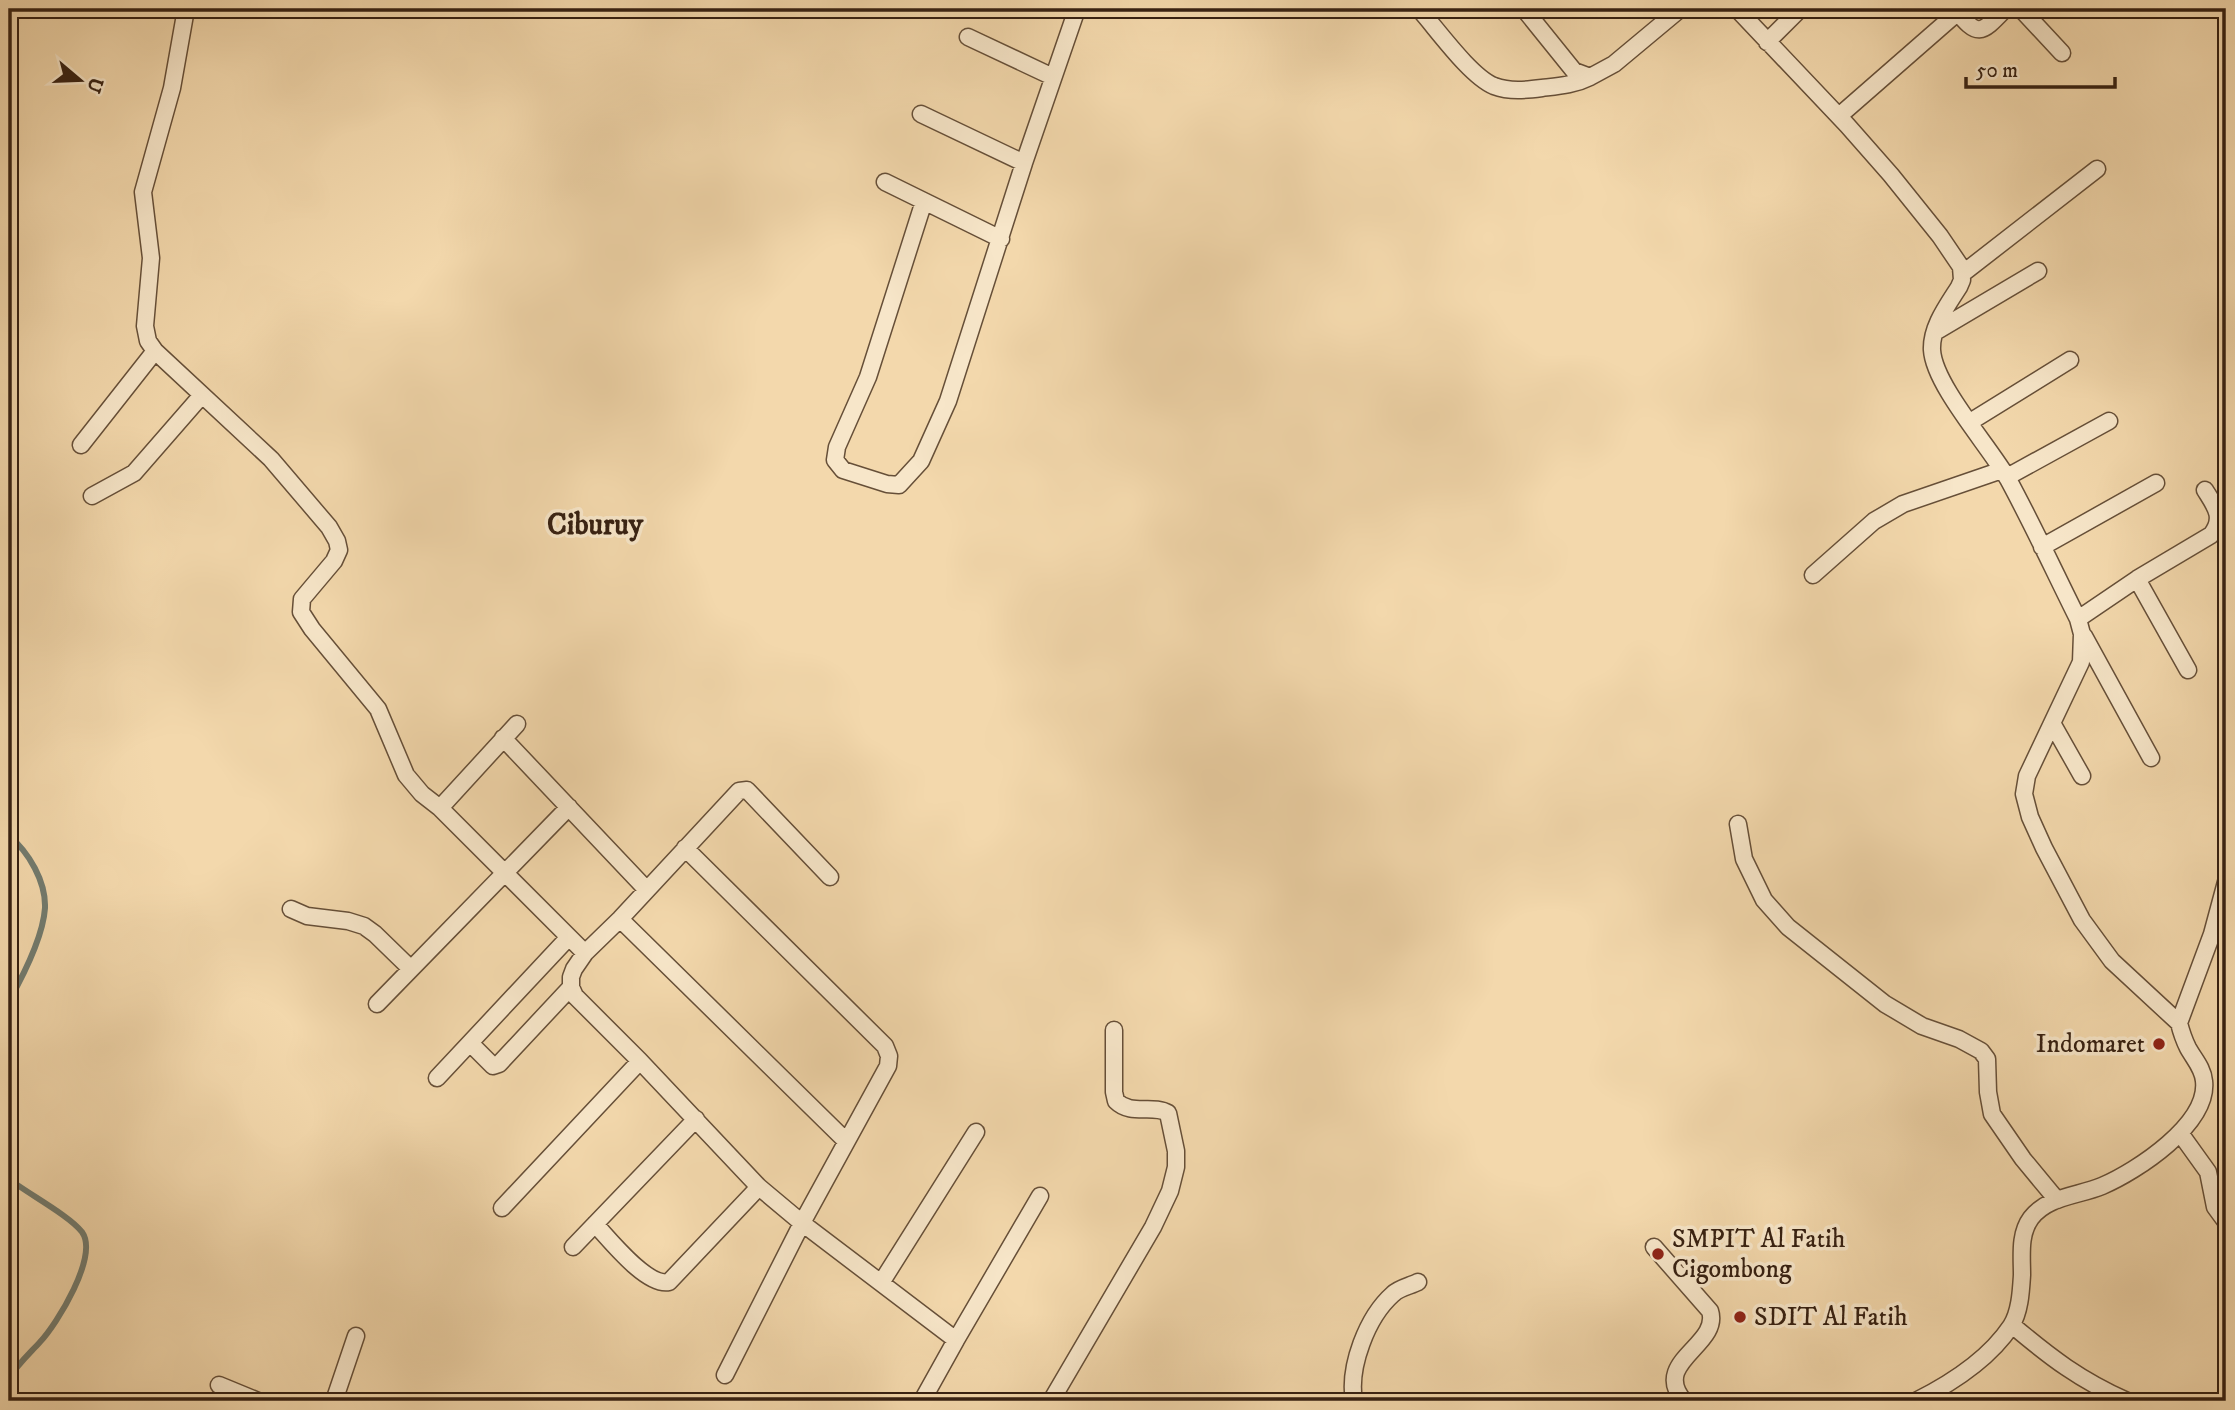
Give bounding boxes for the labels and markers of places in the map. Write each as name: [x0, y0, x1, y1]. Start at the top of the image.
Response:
place label: Indomaret: [2036, 1028, 2145, 1061]
marker: Indomaret: [2151, 1036, 2167, 1052]
place label: SMPIT Al Fatih Cigombong: [1672, 1223, 1846, 1286]
marker: SMPIT Al Fatih Cigombong: [1650, 1246, 1666, 1262]
place label: SDIT Al Fatih: [1754, 1301, 1908, 1334]
marker: SDIT Al Fatih: [1732, 1309, 1748, 1325]

